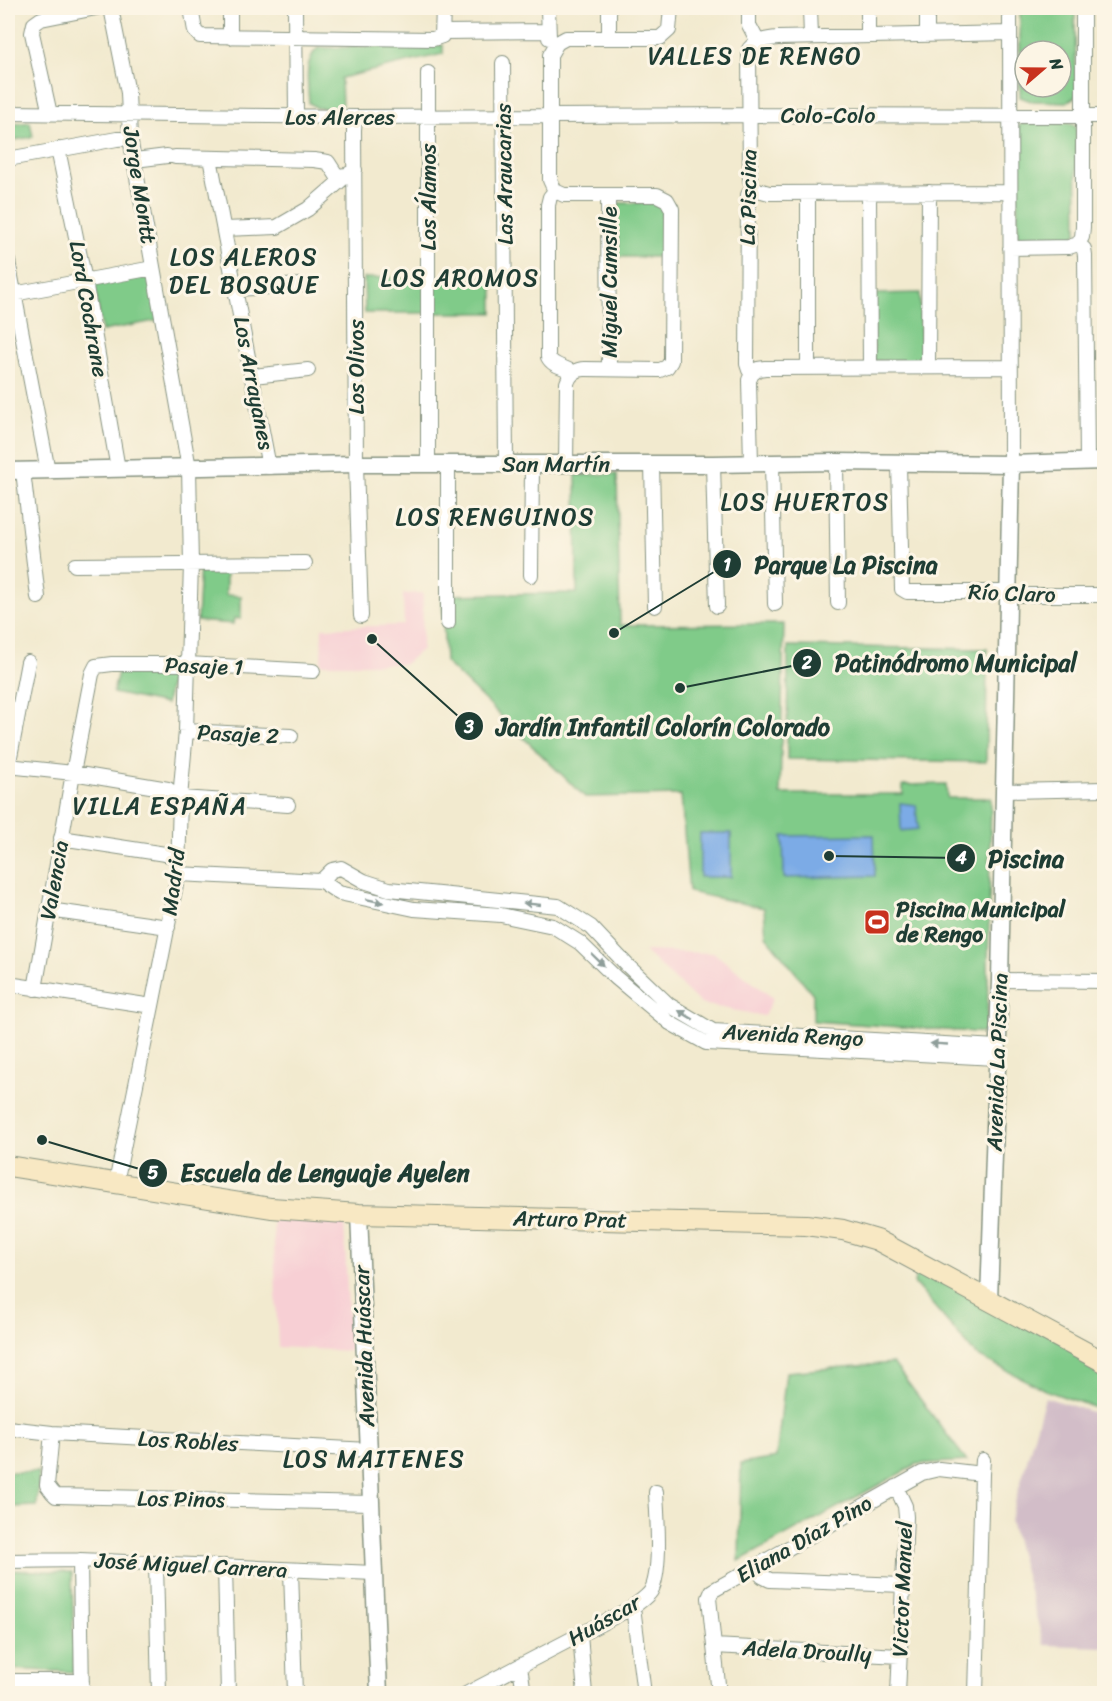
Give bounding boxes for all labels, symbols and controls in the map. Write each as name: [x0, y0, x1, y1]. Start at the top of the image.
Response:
district label: VALLES DE RENGO: [648, 35, 862, 77]
north arrow: [1013, 39, 1073, 99]
text: N: [1041, 53, 1072, 75]
street label: Colo-Colo: [781, 96, 875, 135]
street label: Los Alerces: [285, 98, 396, 137]
street label: Las Araucarias: [483, 102, 525, 245]
street label: Jorge Montt: [111, 122, 169, 247]
street label: Los Álamos: [409, 143, 448, 250]
street label: La Piscina: [728, 149, 768, 245]
street label: Miguel Cumsille: [590, 206, 629, 358]
district label: LOS ALEROS DEL BOSQUE: [169, 236, 319, 306]
street label: Lord Cochrane: [58, 237, 120, 381]
district label: LOS AROMOS: [380, 257, 540, 299]
street label: Los Arrayanes: [222, 313, 286, 453]
street label: Los Olivos: [337, 319, 376, 415]
street label: San Martín: [502, 445, 610, 484]
district label: LOS HUERTOS: [720, 481, 890, 523]
district label: LOS RENGUINOS: [395, 496, 595, 538]
callout: Parque La Piscina: [712, 543, 950, 585]
text: Parque La Piscina: [754, 544, 938, 586]
text: 1: [723, 549, 731, 581]
street label: Río Claro: [968, 572, 1056, 614]
callout: Patinódromo Municipal: [792, 642, 1089, 684]
text: Patinódromo Municipal: [835, 642, 1078, 684]
street label: Pasaje 1: [164, 645, 244, 687]
text: 2: [801, 647, 813, 679]
callout: Jardín Infantil Colorín Colorado: [454, 705, 843, 747]
text: Jardín Infantil Colorín Colorado: [494, 706, 831, 748]
text: 3: [463, 711, 474, 743]
street label: Pasaje 2: [196, 712, 280, 756]
district label: VILLA ESPAÑA: [73, 785, 247, 827]
street label: Valencia: [28, 837, 80, 923]
callout: Piscina: [946, 837, 1076, 879]
text: Piscina: [988, 838, 1065, 880]
text: 4: [954, 842, 967, 874]
street label: Madrid: [150, 845, 197, 918]
place label: Piscina Municipal de Rengo: [896, 890, 1067, 954]
one-way arrow: [366, 897, 385, 906]
one-way arrow: [522, 899, 541, 909]
sports icon: Piscina Municipal de Rengo: [862, 907, 892, 937]
one-way arrow: [591, 953, 605, 967]
street label: Avenida La Piscina: [974, 972, 1020, 1153]
one-way arrow: [678, 1009, 694, 1020]
street label: Avenida Rengo: [721, 1012, 864, 1058]
one-way arrow: [929, 1039, 948, 1048]
callout: Escuela de Lenguaje Ayelen: [138, 1152, 482, 1194]
text: Escuela de Lenguaje Ayelen: [180, 1152, 470, 1194]
text: 5: [148, 1157, 159, 1189]
street label: Arturo Prat: [512, 1198, 628, 1239]
street label: Avenida Huáscar: [342, 1263, 386, 1429]
street label: Los Robles: [137, 1419, 240, 1463]
district label: LOS MAITENES: [283, 1438, 465, 1480]
street label: Los Pinos: [137, 1479, 225, 1519]
street label: Eliana Díaz Pino: [728, 1484, 880, 1594]
street label: Victor Manuel: [880, 1520, 924, 1658]
street label: José Miguel Carrera: [93, 1540, 288, 1590]
street label: Huáscar: [560, 1583, 649, 1657]
street label: Adela Droully: [741, 1628, 873, 1674]

